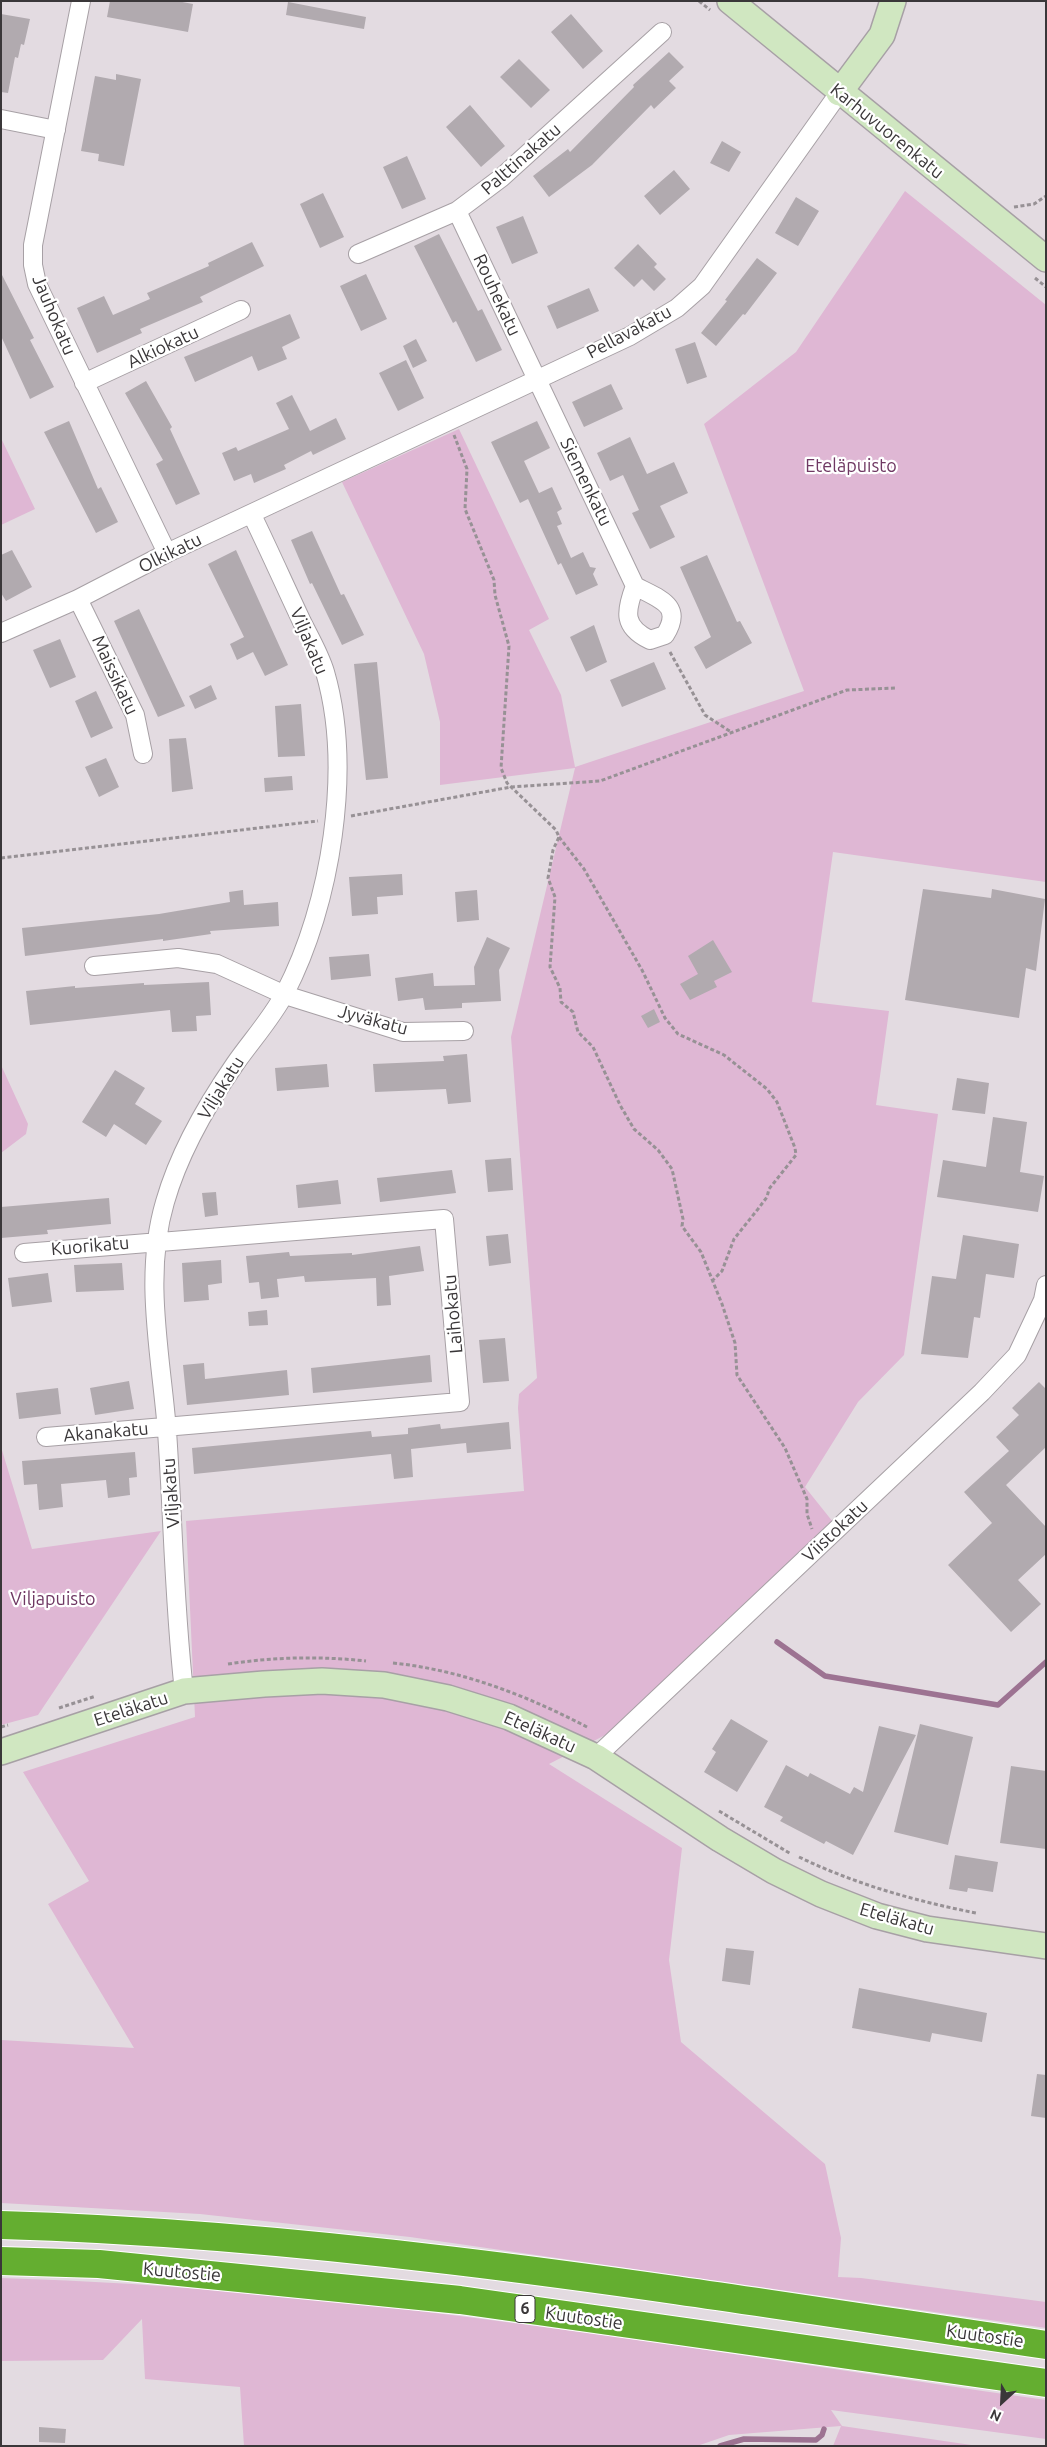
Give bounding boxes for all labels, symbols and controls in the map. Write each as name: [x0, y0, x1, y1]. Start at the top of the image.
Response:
street label: Karhuvuorenkatu: [826, 79, 948, 183]
street label: Palttinakatu: [477, 119, 565, 199]
street label: Rouhekatu: [469, 251, 525, 339]
street label: Jauhokatu: [27, 272, 81, 358]
street label: Pellavakatu: [583, 301, 675, 363]
street label: Alkiokatu: [124, 321, 202, 373]
street label: Siemenkatu: [555, 434, 617, 530]
park label: Eteläpuisto: [805, 455, 897, 477]
street label: Olkikatu: [135, 528, 205, 578]
street label: Viljakatu: [285, 604, 333, 678]
street label: Maissikatu: [87, 632, 143, 718]
street label: Jyväkatu: [336, 1000, 410, 1040]
street label: Viljakatu: [193, 1052, 249, 1124]
street label: Kuorikatu: [50, 1232, 130, 1260]
street label: Laihokatu: [439, 1274, 467, 1354]
street label: Akanakatu: [63, 1418, 149, 1446]
street label: Viljakatu: [158, 1457, 184, 1529]
street label: Viistokatu: [798, 1495, 872, 1567]
park label: Viljapuisto: [10, 1588, 96, 1610]
street label: Eteläkatu: [91, 1687, 171, 1731]
street label: Eteläkatu: [501, 1707, 579, 1757]
street label: Eteläkatu: [857, 1898, 937, 1940]
street label: Kuutostie: [142, 2258, 222, 2286]
road number: 6: [515, 2296, 535, 2322]
street label: Kuutostie: [544, 2302, 624, 2334]
street label: Kuutostie: [945, 2320, 1025, 2352]
north arrow: [977, 2377, 1027, 2427]
text: N: [988, 2406, 1004, 2425]

